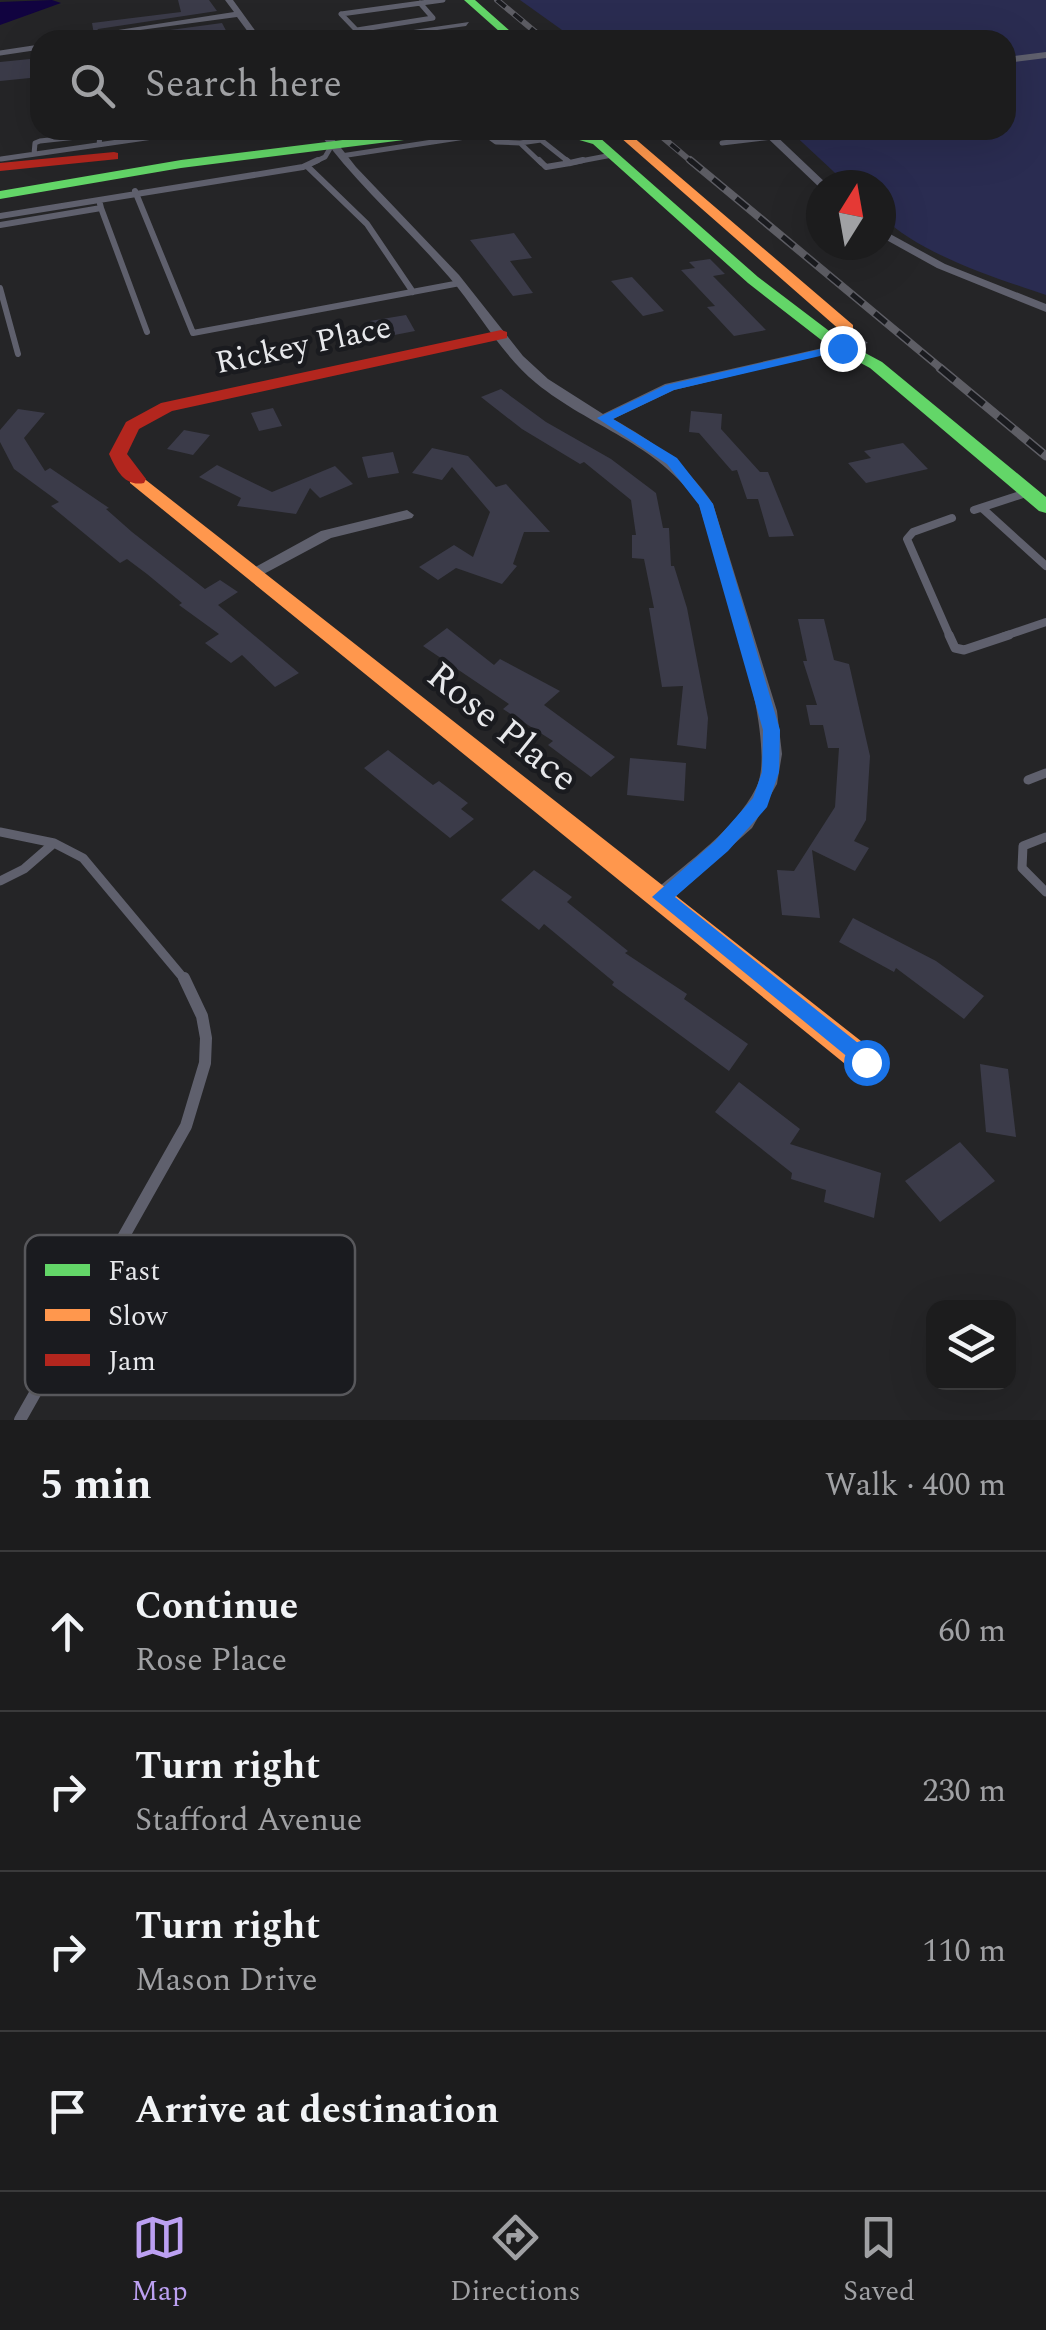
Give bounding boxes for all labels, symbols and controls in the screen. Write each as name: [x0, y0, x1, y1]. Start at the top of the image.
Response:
search box: [30, 30, 1016, 140]
text: Search here: [145, 56, 342, 114]
icon: search: [65, 58, 120, 113]
north arrow: [806, 170, 896, 260]
street label: Rickey Place: [211, 303, 396, 388]
route end: [820, 326, 866, 372]
street label: Rose Place: [413, 648, 590, 807]
route start: [844, 1040, 890, 1086]
legend: [25, 1235, 355, 1395]
text: Fast: [108, 1250, 160, 1293]
text: Slow: [108, 1295, 168, 1338]
map controls: [926, 1300, 1016, 1390]
button: layers: [926, 1300, 1016, 1390]
text: Jam: [108, 1340, 156, 1383]
text: 5 min: [40, 1454, 152, 1517]
text: Walk · 400 m: [825, 1461, 1006, 1510]
text: Continue: [135, 1578, 298, 1636]
icon: ahead: [40, 1604, 95, 1659]
text: 60 m: [938, 1607, 1006, 1656]
text: Rose Place: [135, 1636, 287, 1685]
text: Turn right: [135, 1738, 320, 1796]
icon: right: [40, 1764, 95, 1819]
text: 230 m: [922, 1767, 1006, 1816]
text: Stafford Avenue: [135, 1796, 362, 1845]
text: Turn right: [135, 1898, 320, 1956]
icon: right: [40, 1924, 95, 1979]
text: 110 m: [922, 1927, 1006, 1976]
text: Mason Drive: [135, 1956, 317, 2005]
text: Arrive at destination: [135, 2082, 499, 2140]
icon: arrive: [40, 2084, 95, 2139]
tab: Map: [131, 2210, 188, 2313]
tab: Directions: [450, 2210, 581, 2313]
tab: Saved: [843, 2210, 915, 2313]

